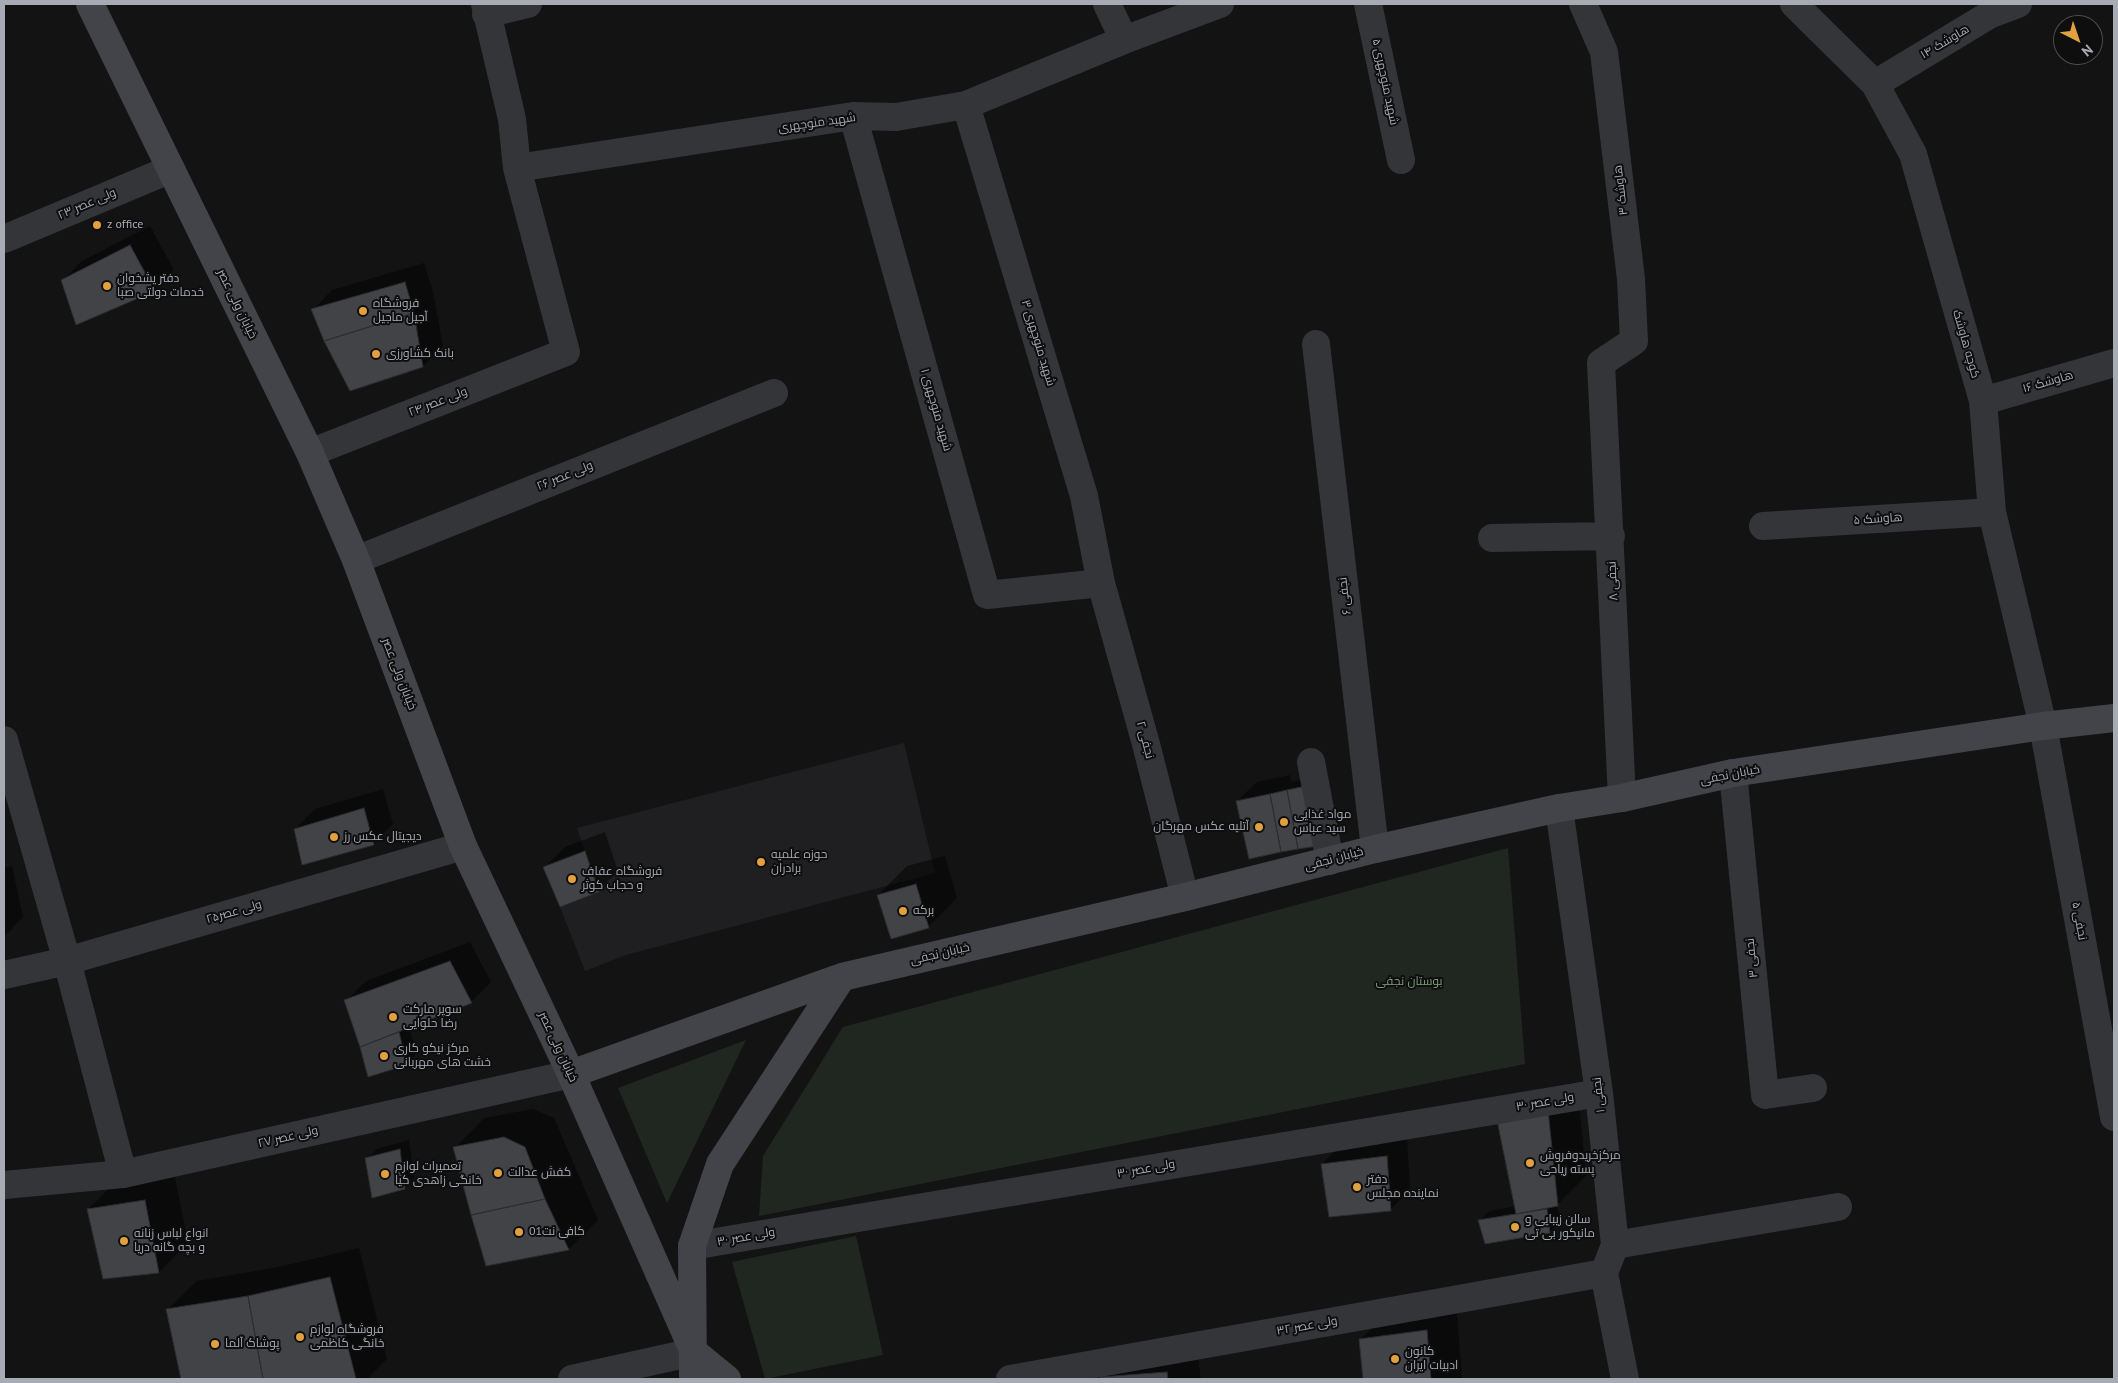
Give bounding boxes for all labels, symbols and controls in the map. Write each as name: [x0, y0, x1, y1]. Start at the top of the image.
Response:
north arrow: [2053, 15, 2103, 65]
street label: هاوشک ۱۴: [1918, 22, 1972, 62]
street label: شهید منوچهری ۵: [1369, 38, 1401, 126]
text: N: [2078, 41, 2097, 60]
street label: شهید منوچهری: [777, 110, 857, 136]
street label: هاوشک ۳: [1611, 164, 1631, 216]
street label: ولی عصر ۲۳: [56, 185, 118, 223]
place label: z office: [107, 218, 143, 232]
marker: z office: [91, 219, 103, 231]
street label: خیابان ولی عصر: [214, 267, 260, 341]
place label: دفتر یشخوان خدمات دولتی صبا: [117, 272, 204, 300]
marker: دفتر یشخوان خدمات دولتی صبا: [101, 280, 113, 292]
place label: فروشگاه آجیل ماجیل: [373, 297, 428, 325]
street label: شهید منوچهری ۳: [1018, 298, 1058, 388]
marker: فروشگاه آجیل ماجیل: [357, 305, 369, 317]
street label: کوچه هاوشک: [1949, 308, 1983, 380]
place label: بانک کشاورزی: [386, 347, 454, 361]
marker: بانک کشاورزی: [370, 348, 382, 360]
street label: شهید منوچهری ۱: [917, 367, 955, 453]
street label: هاوشک ۱۶: [2021, 368, 2075, 396]
street label: ولی عصر ۲۴: [407, 384, 469, 420]
street label: ولی عصر ۲۶: [535, 458, 595, 494]
street label: هاوشک ۵: [1853, 510, 1903, 528]
street label: نجفی ۸: [1605, 561, 1621, 601]
street label: نجفی ۶: [1336, 576, 1354, 616]
street label: خیابان ولی عصر: [379, 636, 419, 712]
street label: نجفی ۲: [1133, 720, 1157, 760]
street label: خیابان نجفی: [1699, 762, 1761, 788]
place label: مواد غذایی سید عباس: [1294, 808, 1351, 836]
marker: مواد غذایی سید عباس: [1278, 816, 1290, 828]
place label: آتلیه عکس مهرگان: [1153, 820, 1249, 834]
marker: آتلیه عکس مهرگان: [1253, 821, 1265, 833]
place label: دیجیتال عکس رز: [344, 830, 422, 844]
marker: دیجیتال عکس رز: [328, 831, 340, 843]
street label: خیابان نجفی: [1303, 844, 1365, 874]
place label: حوزه علمیه برادران: [771, 848, 827, 876]
marker: حوزه علمیه برادران: [755, 856, 767, 868]
place label: فروشگاه عفاف و حجاب کوثر: [582, 865, 662, 893]
marker: فروشگاه عفاف و حجاب کوثر: [566, 873, 578, 885]
street label: ولی عصر۲۵: [205, 897, 263, 927]
street label: نجفی ۵: [2069, 901, 2089, 941]
place label: برکه: [913, 904, 934, 918]
marker: برکه: [897, 905, 909, 917]
street label: نجفی ۳: [1743, 937, 1761, 979]
street label: خیابان نجفی: [909, 940, 971, 968]
park label: بوستان نجفی: [1375, 975, 1443, 989]
place label: سوپر مارکت رضا حلوایی: [403, 1003, 462, 1031]
street label: خیابان ولی عصر: [535, 1010, 581, 1084]
marker: سوپر مارکت رضا حلوایی: [387, 1011, 399, 1023]
place label: مرکز نیکو کاری خشت های مهربانی: [394, 1042, 491, 1070]
marker: مرکز نیکو کاری خشت های مهربانی: [378, 1050, 390, 1062]
street label: نجفی ۱: [1590, 1076, 1608, 1114]
street label: ولی عصر ۳۰: [1515, 1090, 1575, 1114]
street label: ولی عصر ۲۷: [257, 1123, 319, 1151]
place label: مرکزخریدوفروش پسته ریاحی: [1540, 1149, 1621, 1177]
street label: ولی عصر ۳۰: [1116, 1157, 1176, 1181]
marker: مرکزخریدوفروش پسته ریاحی: [1524, 1157, 1536, 1169]
place label: تعمیرات لوازم خانگی زاهدی کیا: [395, 1160, 482, 1188]
place label: کفش عدالت: [508, 1166, 571, 1180]
marker: کفش عدالت: [492, 1167, 504, 1179]
marker: تعمیرات لوازم خانگی زاهدی کیا: [379, 1168, 391, 1180]
place label: دفتر نماینده مجلس: [1367, 1173, 1439, 1201]
marker: دفتر نماینده مجلس: [1351, 1181, 1363, 1193]
place label: سالن زیبایی و مانیکور بی تی: [1525, 1213, 1595, 1241]
marker: سالن زیبایی و مانیکور بی تی: [1509, 1221, 1521, 1233]
place label: کافی نت01: [529, 1225, 585, 1239]
street label: ولی عصر ۳۰: [716, 1225, 776, 1249]
marker: کافی نت01: [513, 1226, 525, 1238]
place label: انواع لباس زنانه و بچه گانه دریا: [134, 1227, 209, 1255]
marker: انواع لباس زنانه و بچه گانه دریا: [118, 1235, 130, 1247]
street label: ولی عصر ۳۲: [1275, 1314, 1339, 1338]
place label: فروشگاه لوازم خانگی کاظمی: [310, 1323, 384, 1351]
marker: فروشگاه لوازم خانگی کاظمی: [294, 1331, 306, 1343]
place label: پوشاک آلما: [225, 1337, 279, 1351]
marker: پوشاک آلما: [209, 1338, 221, 1350]
place label: کانون ادبیات ایران: [1405, 1345, 1458, 1373]
marker: کانون ادبیات ایران: [1389, 1353, 1401, 1365]

